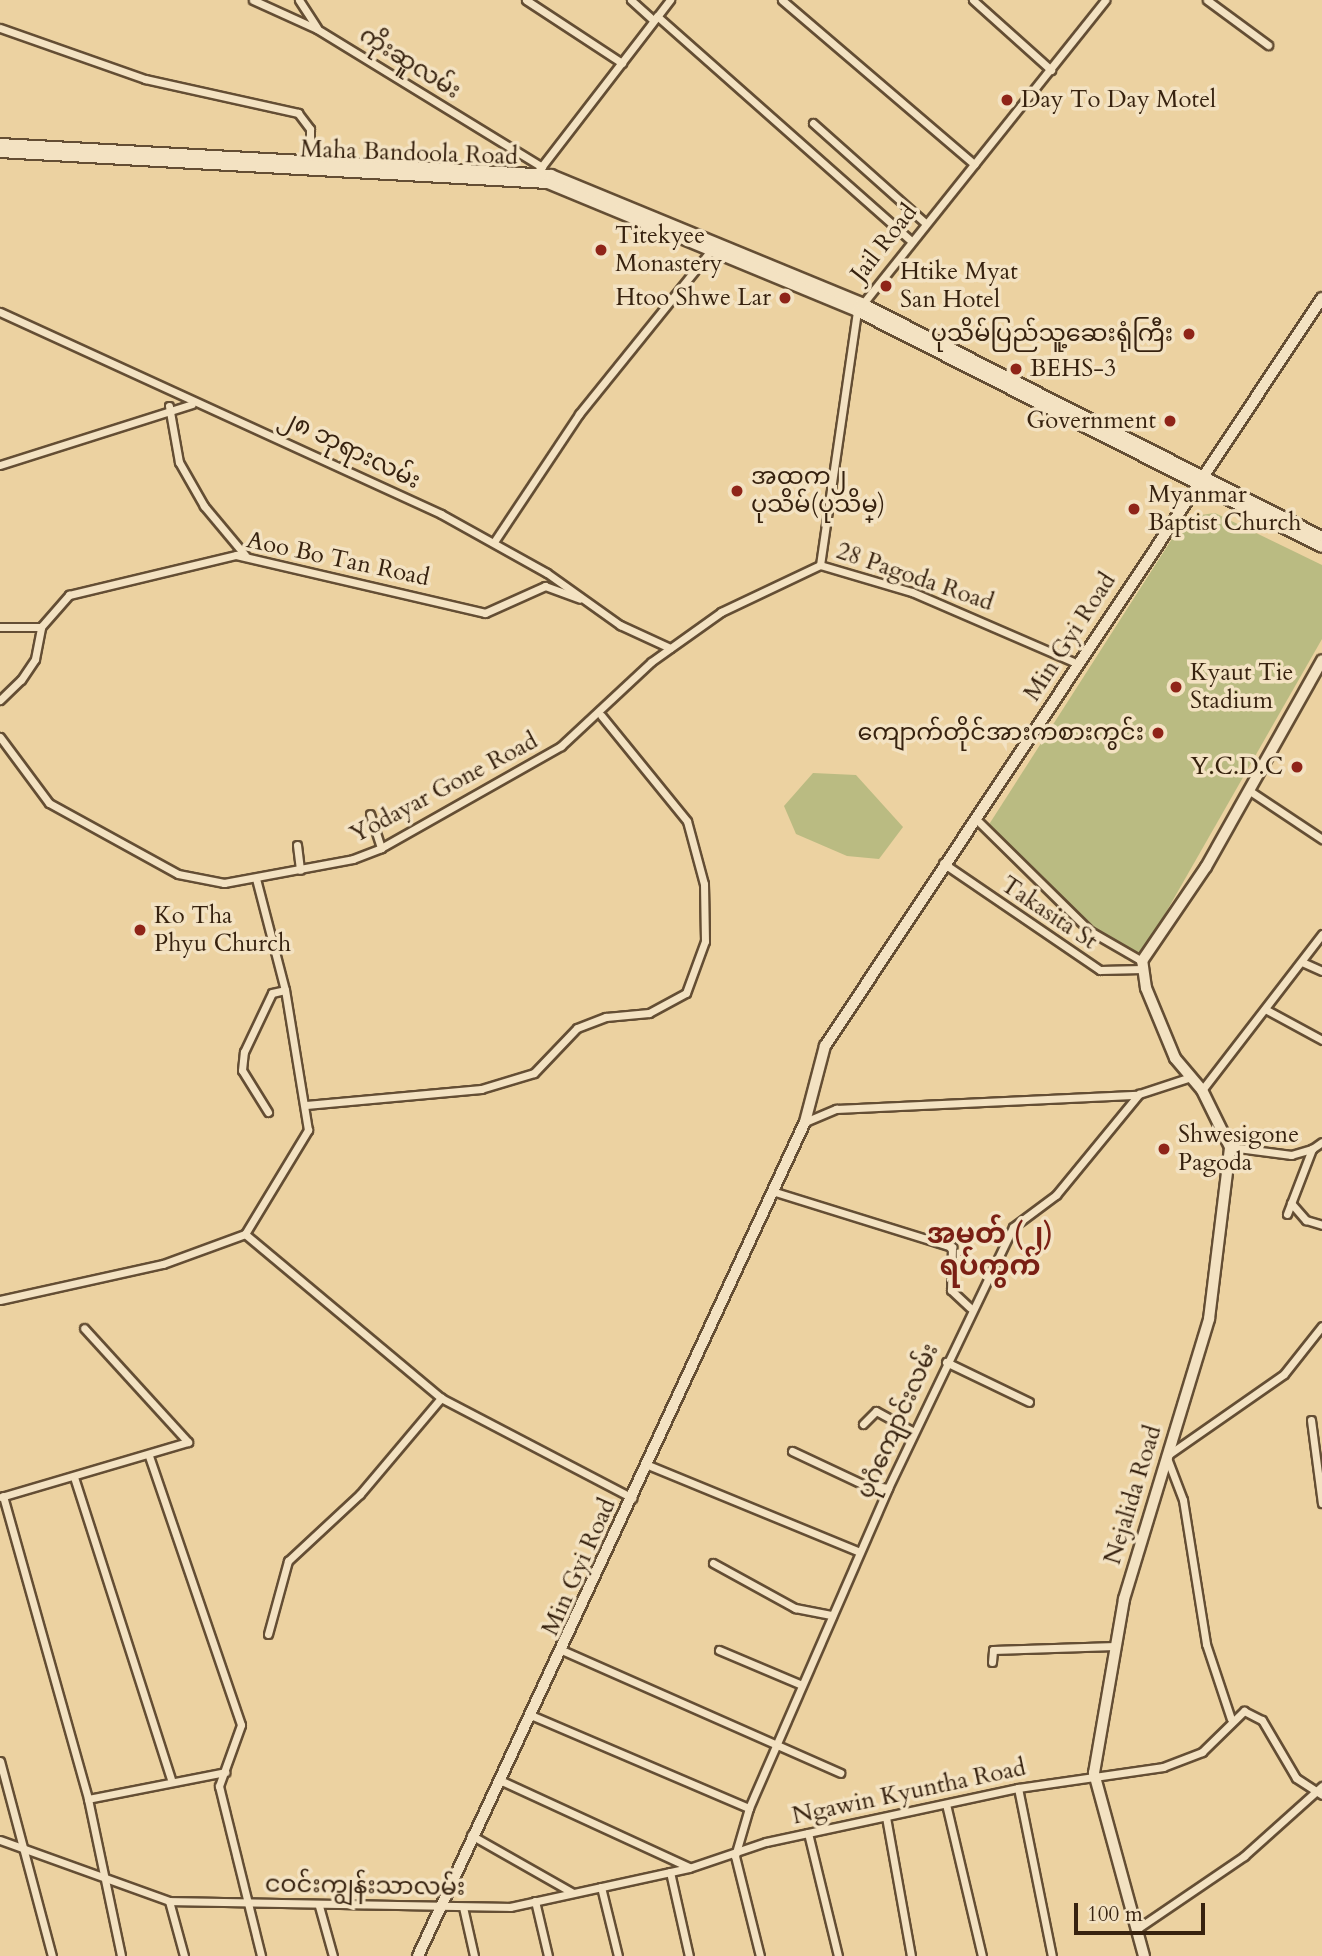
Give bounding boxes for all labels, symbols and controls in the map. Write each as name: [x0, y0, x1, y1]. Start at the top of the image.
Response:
street label: ကိုးဆူလမ်း: [354, 21, 466, 105]
place label: Day To Day Motel: [1021, 86, 1216, 114]
marker: Day To Day Motel: [999, 92, 1015, 108]
street label: Maha Bandoola Road: [300, 135, 518, 171]
street label: Jail Road: [845, 198, 923, 288]
place label: Titekyee Monastery: [615, 222, 723, 278]
marker: Titekyee Monastery: [593, 242, 609, 258]
place label: Htike Myat San Hotel: [900, 258, 1018, 314]
marker: Htike Myat San Hotel: [878, 278, 894, 294]
place label: Htoo Shwe Lar: [616, 284, 771, 312]
marker: Htoo Shwe Lar: [777, 290, 793, 306]
place label: ပုသိမ်ပြည်သူ့ဆေးရုံကြီး: [931, 320, 1173, 348]
marker: ပုသိမ်ပြည်သူ့ဆေးရုံကြီး: [1179, 324, 1199, 344]
place label: BEHS-3: [1030, 355, 1116, 383]
marker: BEHS-3: [1008, 361, 1024, 377]
street label: ၂၈ ဘုရားလမ်း: [275, 403, 425, 495]
place label: Government: [1026, 407, 1156, 435]
marker: Government: [1162, 413, 1178, 429]
place label: အထက၂ ပုသိမ်(ပုသိမ္): [751, 463, 885, 519]
place label: Myanmar Baptist Church: [1148, 481, 1301, 537]
marker: အထက၂ ပုသိမ်(ပုသိမ္): [729, 483, 745, 499]
marker: Myanmar Baptist Church: [1126, 501, 1142, 517]
street label: Aoo Bo Tan Road: [244, 526, 432, 592]
street label: 28 Pagoda Road: [833, 537, 997, 617]
street label: Min Gyi Road: [1018, 567, 1122, 707]
place label: Kyaut Tie Stadium: [1190, 659, 1293, 715]
marker: Kyaut Tie Stadium: [1168, 679, 1184, 695]
place label: ကျောက်တိုင်အားကစားကွင်း: [857, 719, 1144, 747]
marker: ကျောက်တိုင်အားကစားကွင်း: [1150, 725, 1166, 741]
street label: Yodayar Gone Road: [345, 726, 543, 850]
place label: Y.C.D.C: [1191, 753, 1283, 781]
marker: Y.C.D.C: [1289, 759, 1305, 775]
street label: Takasita St: [995, 870, 1103, 956]
place label: Ko Tha Phyu Church: [154, 902, 291, 958]
marker: Ko Tha Phyu Church: [132, 922, 148, 938]
place label: Shwesigone Pagoda: [1178, 1121, 1299, 1177]
marker: Shwesigone Pagoda: [1156, 1141, 1172, 1157]
district label: အမှတ် (၂) ရပ်ကွက်: [927, 1217, 1053, 1283]
street label: ပုဂံကျောင်းလမ်း: [851, 1339, 945, 1503]
street label: Nejalida Road: [1098, 1422, 1168, 1568]
street label: Min Gyi Road: [536, 1494, 622, 1640]
street label: Ngawin Kyuntha Road: [790, 1753, 1028, 1831]
street label: ငဝင်းကျွန်းသာလမ်း: [265, 1870, 465, 1902]
scale bar: [1077, 1890, 1208, 1934]
text: 100 m: [1087, 1900, 1143, 1929]

